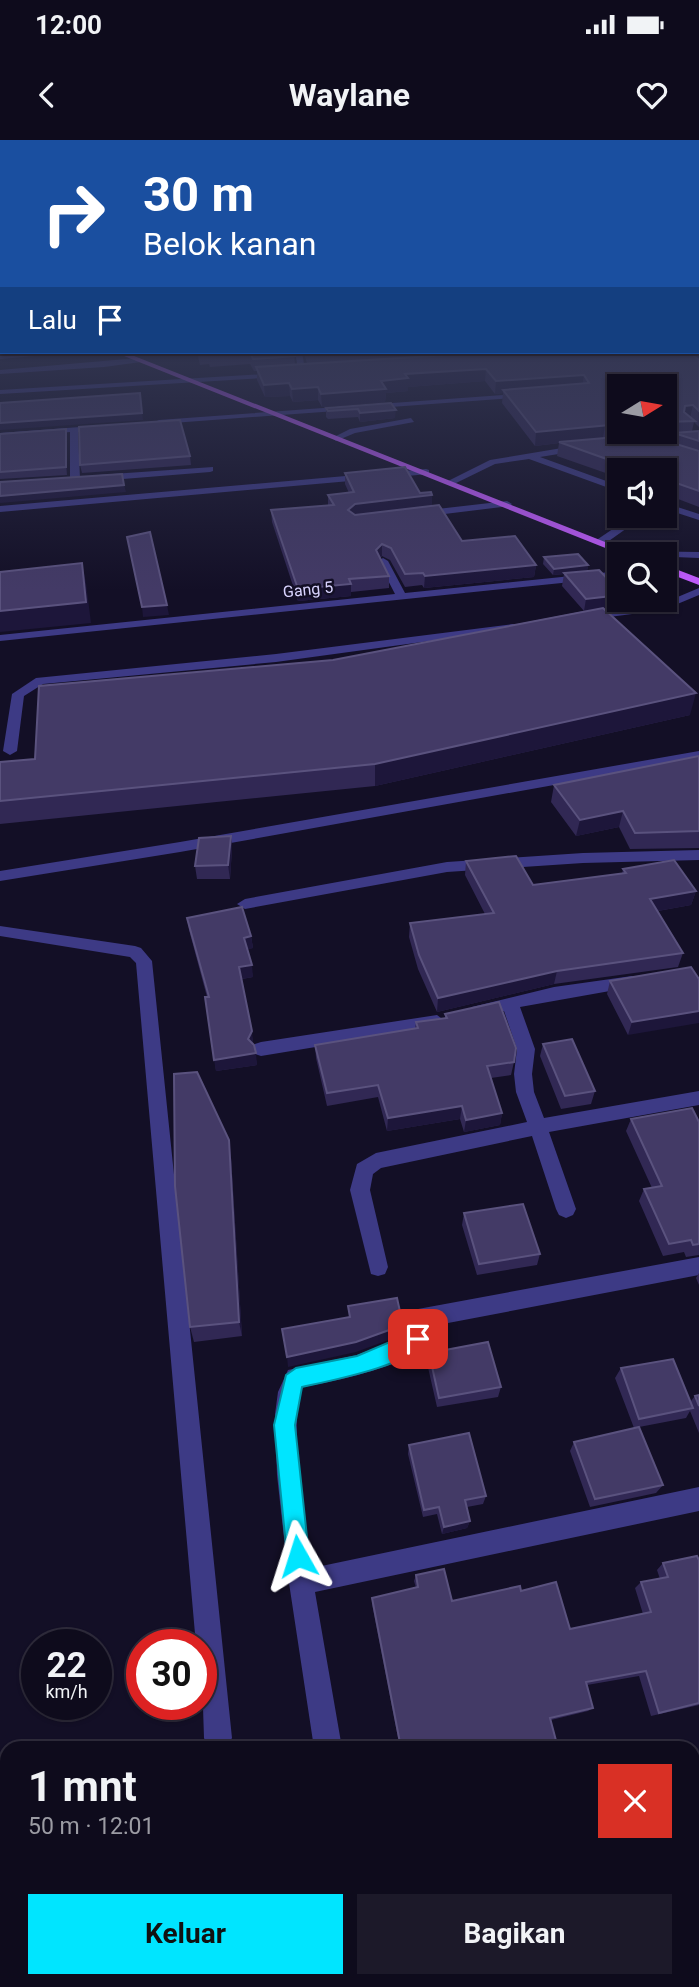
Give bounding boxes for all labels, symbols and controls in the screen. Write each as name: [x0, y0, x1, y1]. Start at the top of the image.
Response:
text: 12:00: [35, 10, 102, 40]
icon: back: [28, 76, 66, 114]
text: Waylane: [289, 76, 410, 114]
icon: heart: [633, 76, 671, 114]
text: 30 m: [143, 166, 254, 223]
icon: right: [28, 168, 119, 259]
text: Belok kanan: [143, 225, 316, 263]
icon: arrive: [91, 301, 129, 339]
text: Lalu: [28, 305, 77, 335]
north arrow: [607, 374, 677, 444]
map controls: [607, 374, 677, 612]
button: sound: [607, 458, 677, 528]
button: search: [607, 542, 677, 612]
street label: Gang 5: [282, 577, 334, 602]
pin: [388, 1309, 448, 1369]
icon: arrive: [399, 1320, 437, 1358]
position arrow: [261, 1519, 335, 1593]
speed limit sign: 30: [126, 1629, 217, 1720]
text: 22: [46, 1645, 87, 1686]
text: km/h: [45, 1681, 88, 1702]
text: 1 mnt: [28, 1762, 137, 1811]
button: close: [598, 1764, 672, 1838]
text: 50 m · 12:01: [28, 1813, 154, 1840]
button: Keluar: [28, 1894, 343, 1974]
button: Bagikan: [357, 1894, 672, 1974]

